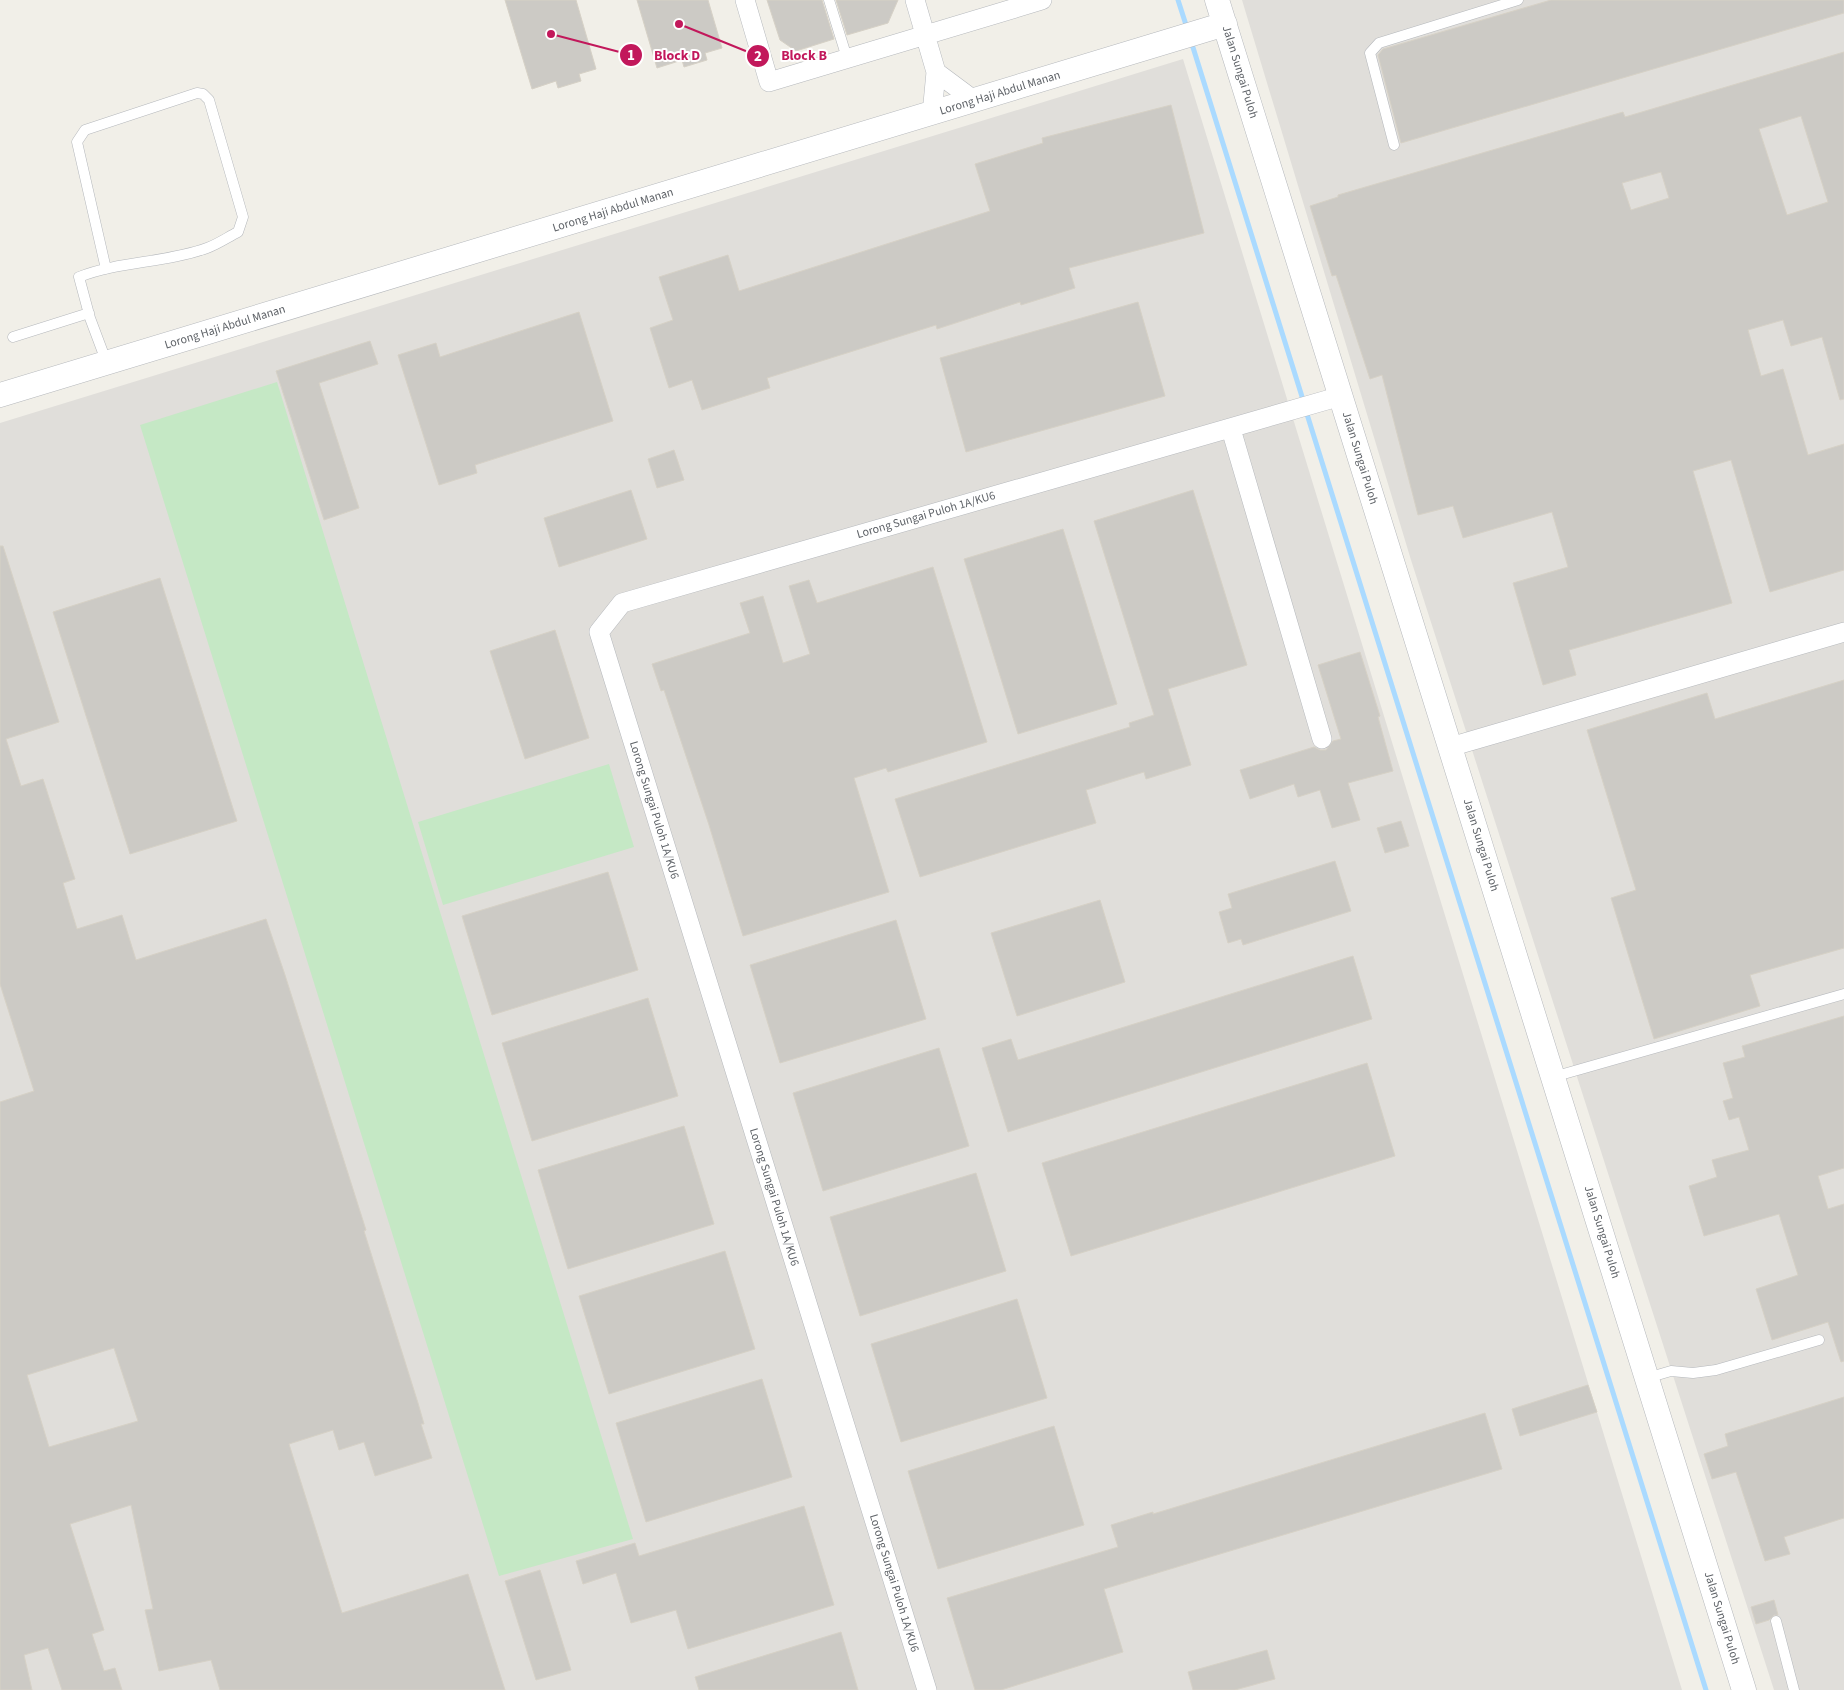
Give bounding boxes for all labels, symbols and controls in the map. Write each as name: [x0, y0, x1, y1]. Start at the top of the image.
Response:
street label: Jalan Sungai Puloh: [1218, 24, 1262, 120]
callout: Block D: [619, 40, 710, 69]
callout: Block B: [746, 41, 837, 70]
text: 1: [627, 45, 635, 66]
text: Block D: [654, 46, 700, 66]
text: 2: [754, 46, 762, 67]
text: Block B: [781, 46, 827, 66]
street label: Lorong Haji Abdul Manan: [937, 66, 1063, 120]
street label: Lorong Haji Abdul Manan: [550, 183, 676, 237]
street label: Lorong Haji Abdul Manan: [162, 300, 288, 354]
street label: Jalan Sungai Puloh: [1338, 410, 1382, 506]
street label: Lorong Sungai Puloh 1A/KU6: [855, 487, 997, 543]
street label: Lorong Sungai Puloh 1A/KU6: [625, 739, 683, 881]
street label: Jalan Sungai Puloh: [1459, 797, 1503, 893]
street label: Lorong Sungai Puloh 1A/KU6: [745, 1126, 803, 1268]
street label: Jalan Sungai Puloh: [1580, 1184, 1624, 1280]
street label: Lorong Sungai Puloh 1A/KU6: [865, 1512, 923, 1654]
street label: Jalan Sungai Puloh: [1700, 1570, 1744, 1666]

